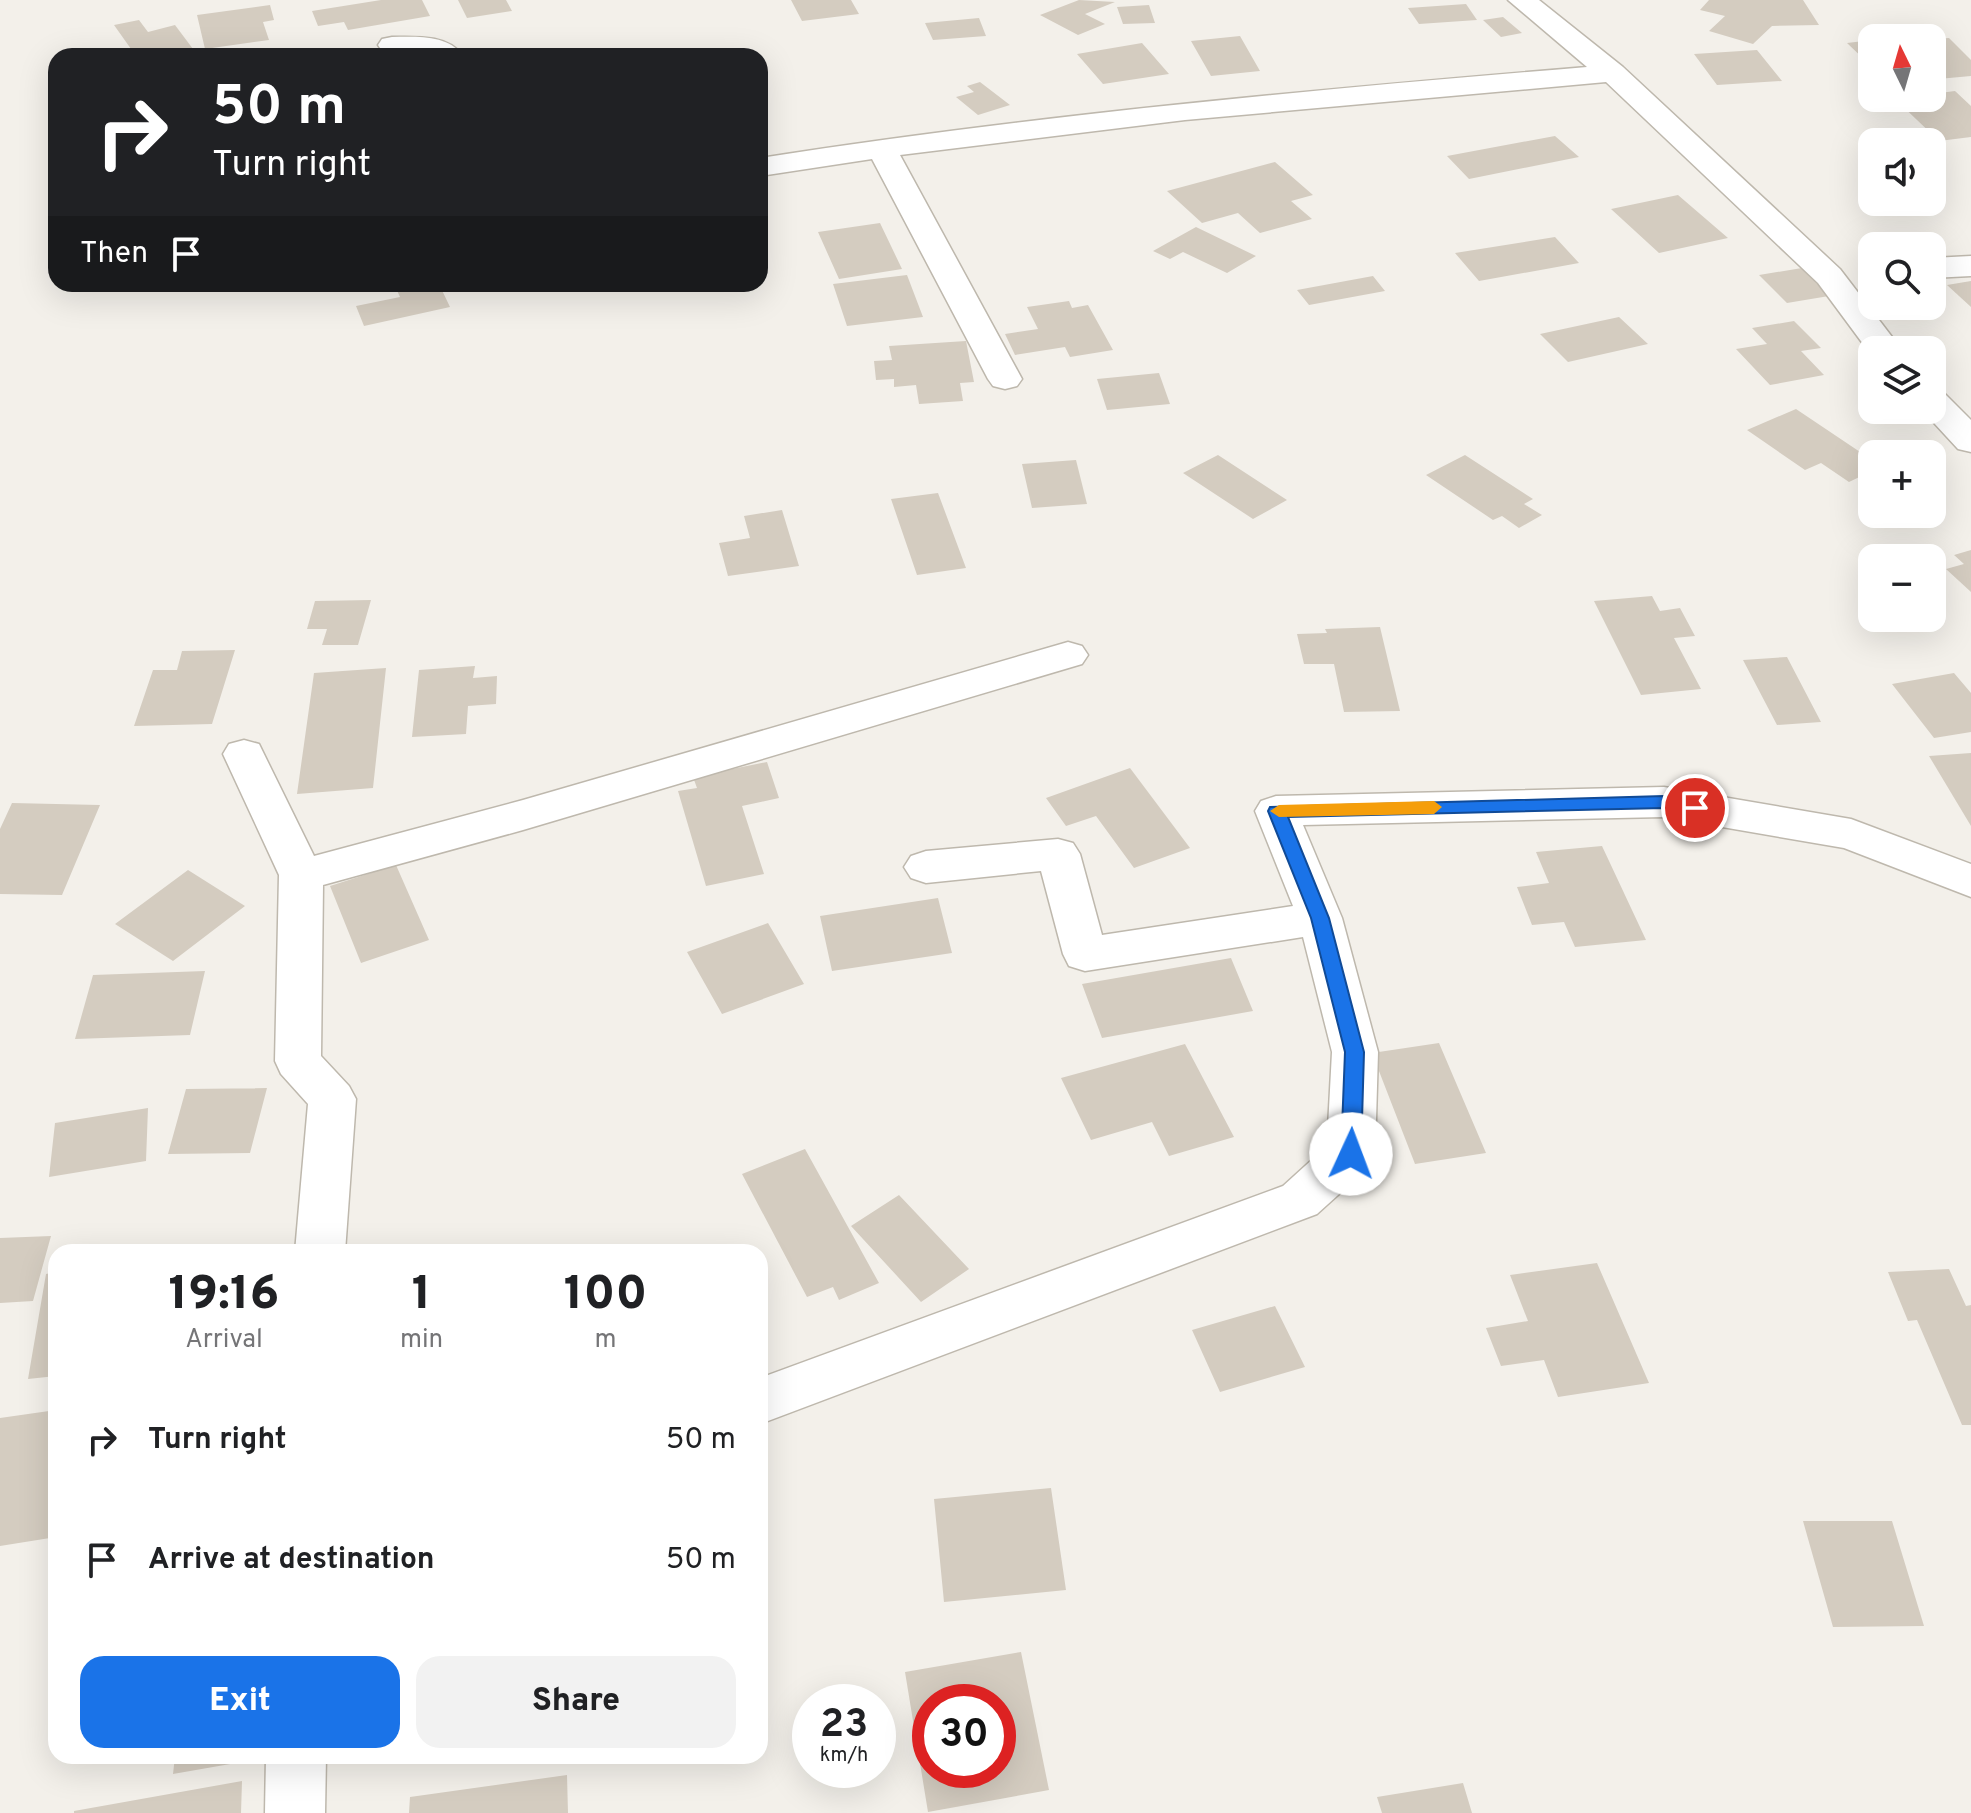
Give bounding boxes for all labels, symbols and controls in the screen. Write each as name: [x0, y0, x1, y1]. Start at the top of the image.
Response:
north arrow: [1858, 24, 1946, 112]
map controls: [1858, 24, 1946, 632]
text: 50 m: [212, 74, 346, 144]
icon: right: [80, 80, 184, 184]
button: sound: [1858, 128, 1946, 216]
text: Turn right: [212, 143, 371, 189]
icon: arrive: [164, 232, 208, 276]
button: search: [1858, 232, 1946, 320]
text: Then: [80, 236, 148, 273]
button: layers: [1858, 336, 1946, 424]
button: +: [1858, 440, 1946, 528]
button: −: [1858, 544, 1946, 632]
pin: [1661, 774, 1729, 842]
icon: arrive: [1673, 786, 1717, 830]
position arrow: [1309, 1112, 1393, 1196]
text: 19:16: [169, 1266, 279, 1326]
text: 1: [412, 1266, 431, 1326]
text: 100: [564, 1266, 647, 1326]
text: Arrival: [185, 1324, 263, 1357]
text: min: [400, 1324, 443, 1357]
text: m: [595, 1324, 617, 1357]
icon: right: [80, 1418, 124, 1462]
text: Turn right: [148, 1422, 286, 1459]
text: 50 m: [666, 1422, 736, 1459]
icon: arrive: [80, 1538, 124, 1582]
text: Arrive at destination: [148, 1542, 434, 1579]
text: 50 m: [666, 1542, 736, 1579]
button: Exit: [80, 1656, 400, 1748]
button: Share: [416, 1656, 736, 1748]
speed limit sign: 30: [912, 1684, 1016, 1788]
text: 23: [820, 1701, 868, 1751]
text: km/h: [820, 1743, 868, 1769]

